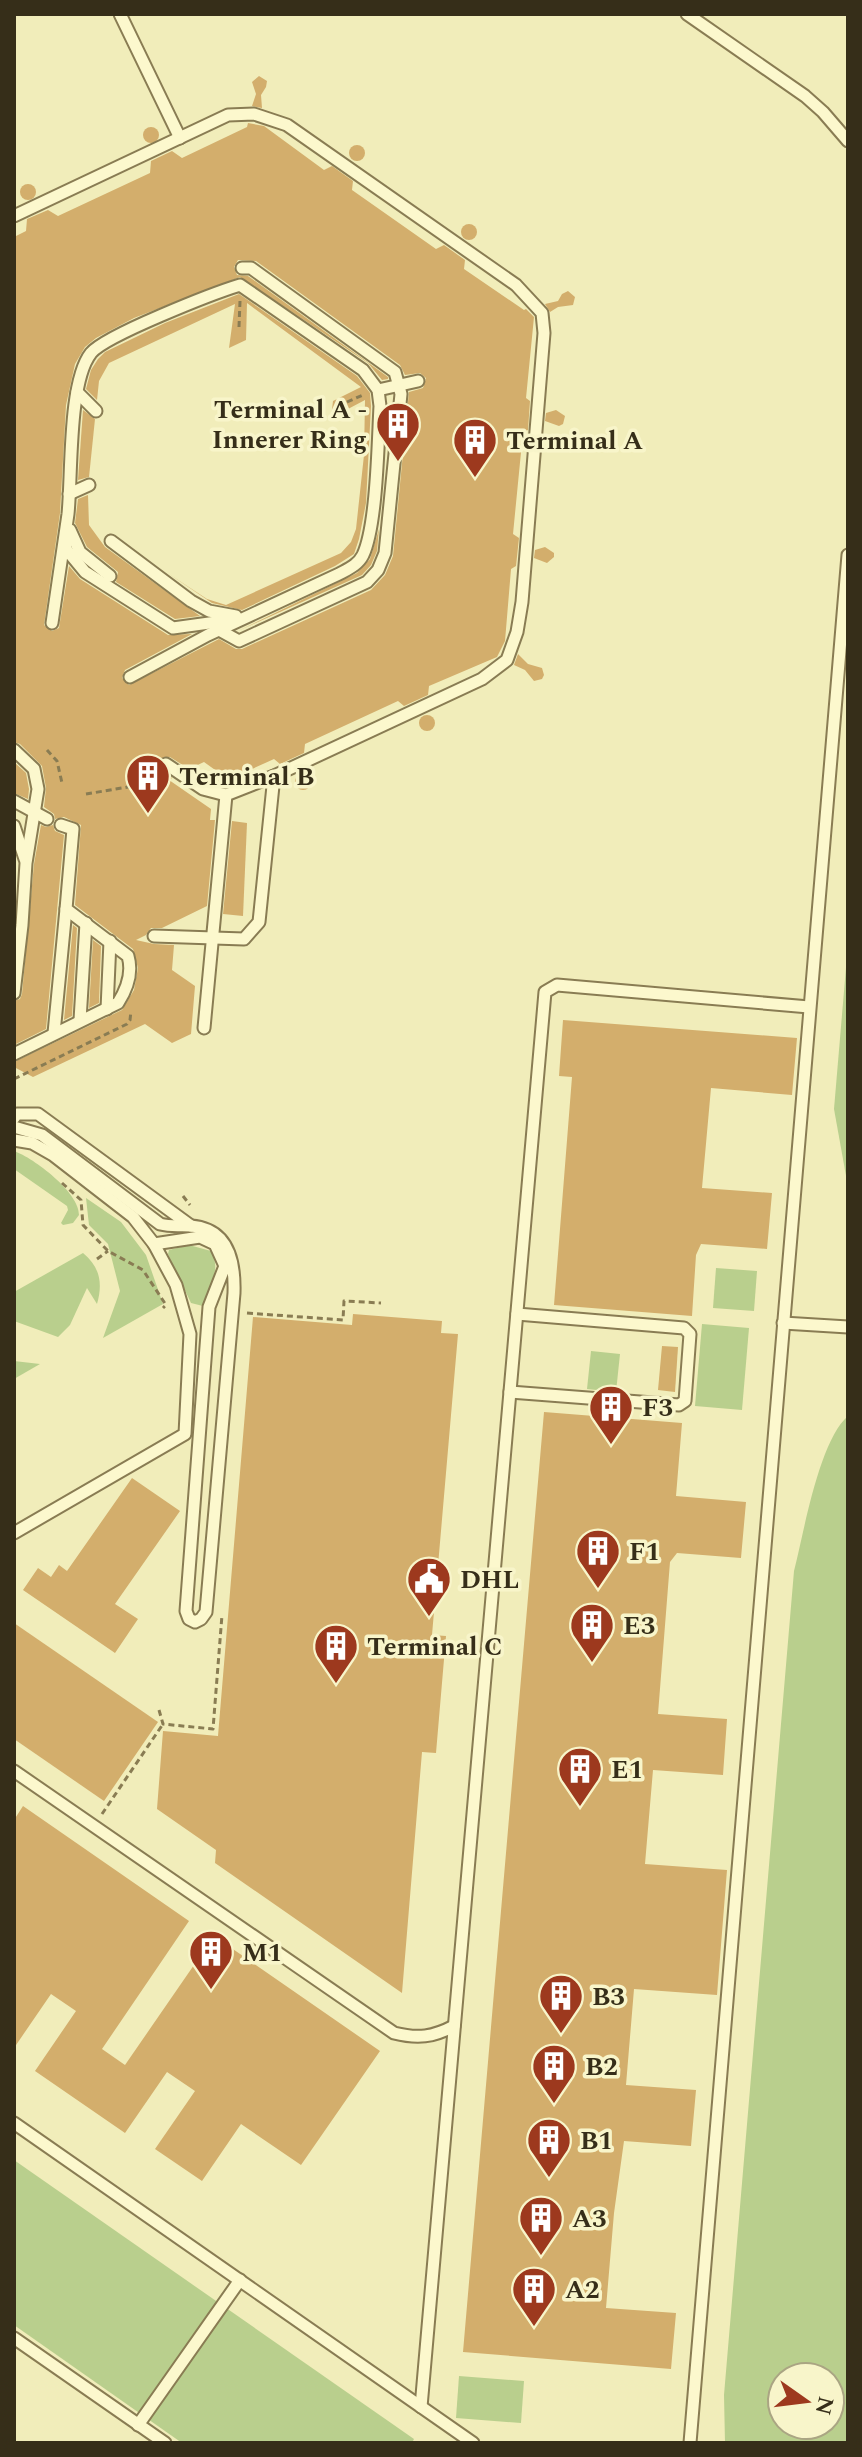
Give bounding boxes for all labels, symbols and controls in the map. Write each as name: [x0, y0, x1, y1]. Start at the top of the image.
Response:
place label: Terminal A - Innerer Ring: [212, 390, 367, 460]
building icon: Terminal A - Innerer Ring: [374, 400, 422, 463]
building icon: Terminal A: [451, 416, 499, 479]
place label: Terminal A: [506, 421, 643, 461]
building icon: Terminal B: [124, 752, 172, 815]
place label: Terminal B: [179, 757, 314, 797]
building icon: F3: [587, 1383, 635, 1446]
place label: F3: [642, 1388, 673, 1428]
building icon: F1: [574, 1527, 622, 1590]
place label: F1: [629, 1532, 660, 1572]
public building icon: DHL: [405, 1555, 453, 1618]
place label: DHL: [460, 1560, 519, 1600]
building icon: E3: [568, 1601, 616, 1664]
place label: E3: [623, 1606, 655, 1646]
building icon: Terminal C: [312, 1622, 360, 1685]
place label: Terminal C: [367, 1627, 503, 1667]
building icon: E1: [556, 1745, 604, 1808]
place label: E1: [611, 1750, 643, 1790]
building icon: M1: [187, 1928, 235, 1991]
place label: M1: [242, 1933, 282, 1973]
building icon: B3: [537, 1972, 585, 2035]
place label: B3: [592, 1977, 625, 2017]
building icon: B2: [530, 2042, 578, 2105]
place label: B2: [585, 2047, 618, 2087]
building icon: B1: [525, 2116, 573, 2179]
place label: B1: [580, 2121, 613, 2161]
building icon: A3: [517, 2194, 565, 2257]
place label: A3: [572, 2199, 607, 2239]
building icon: A2: [510, 2265, 558, 2328]
place label: A2: [565, 2270, 600, 2310]
north arrow: [766, 2361, 846, 2441]
text: N: [806, 2393, 842, 2418]

